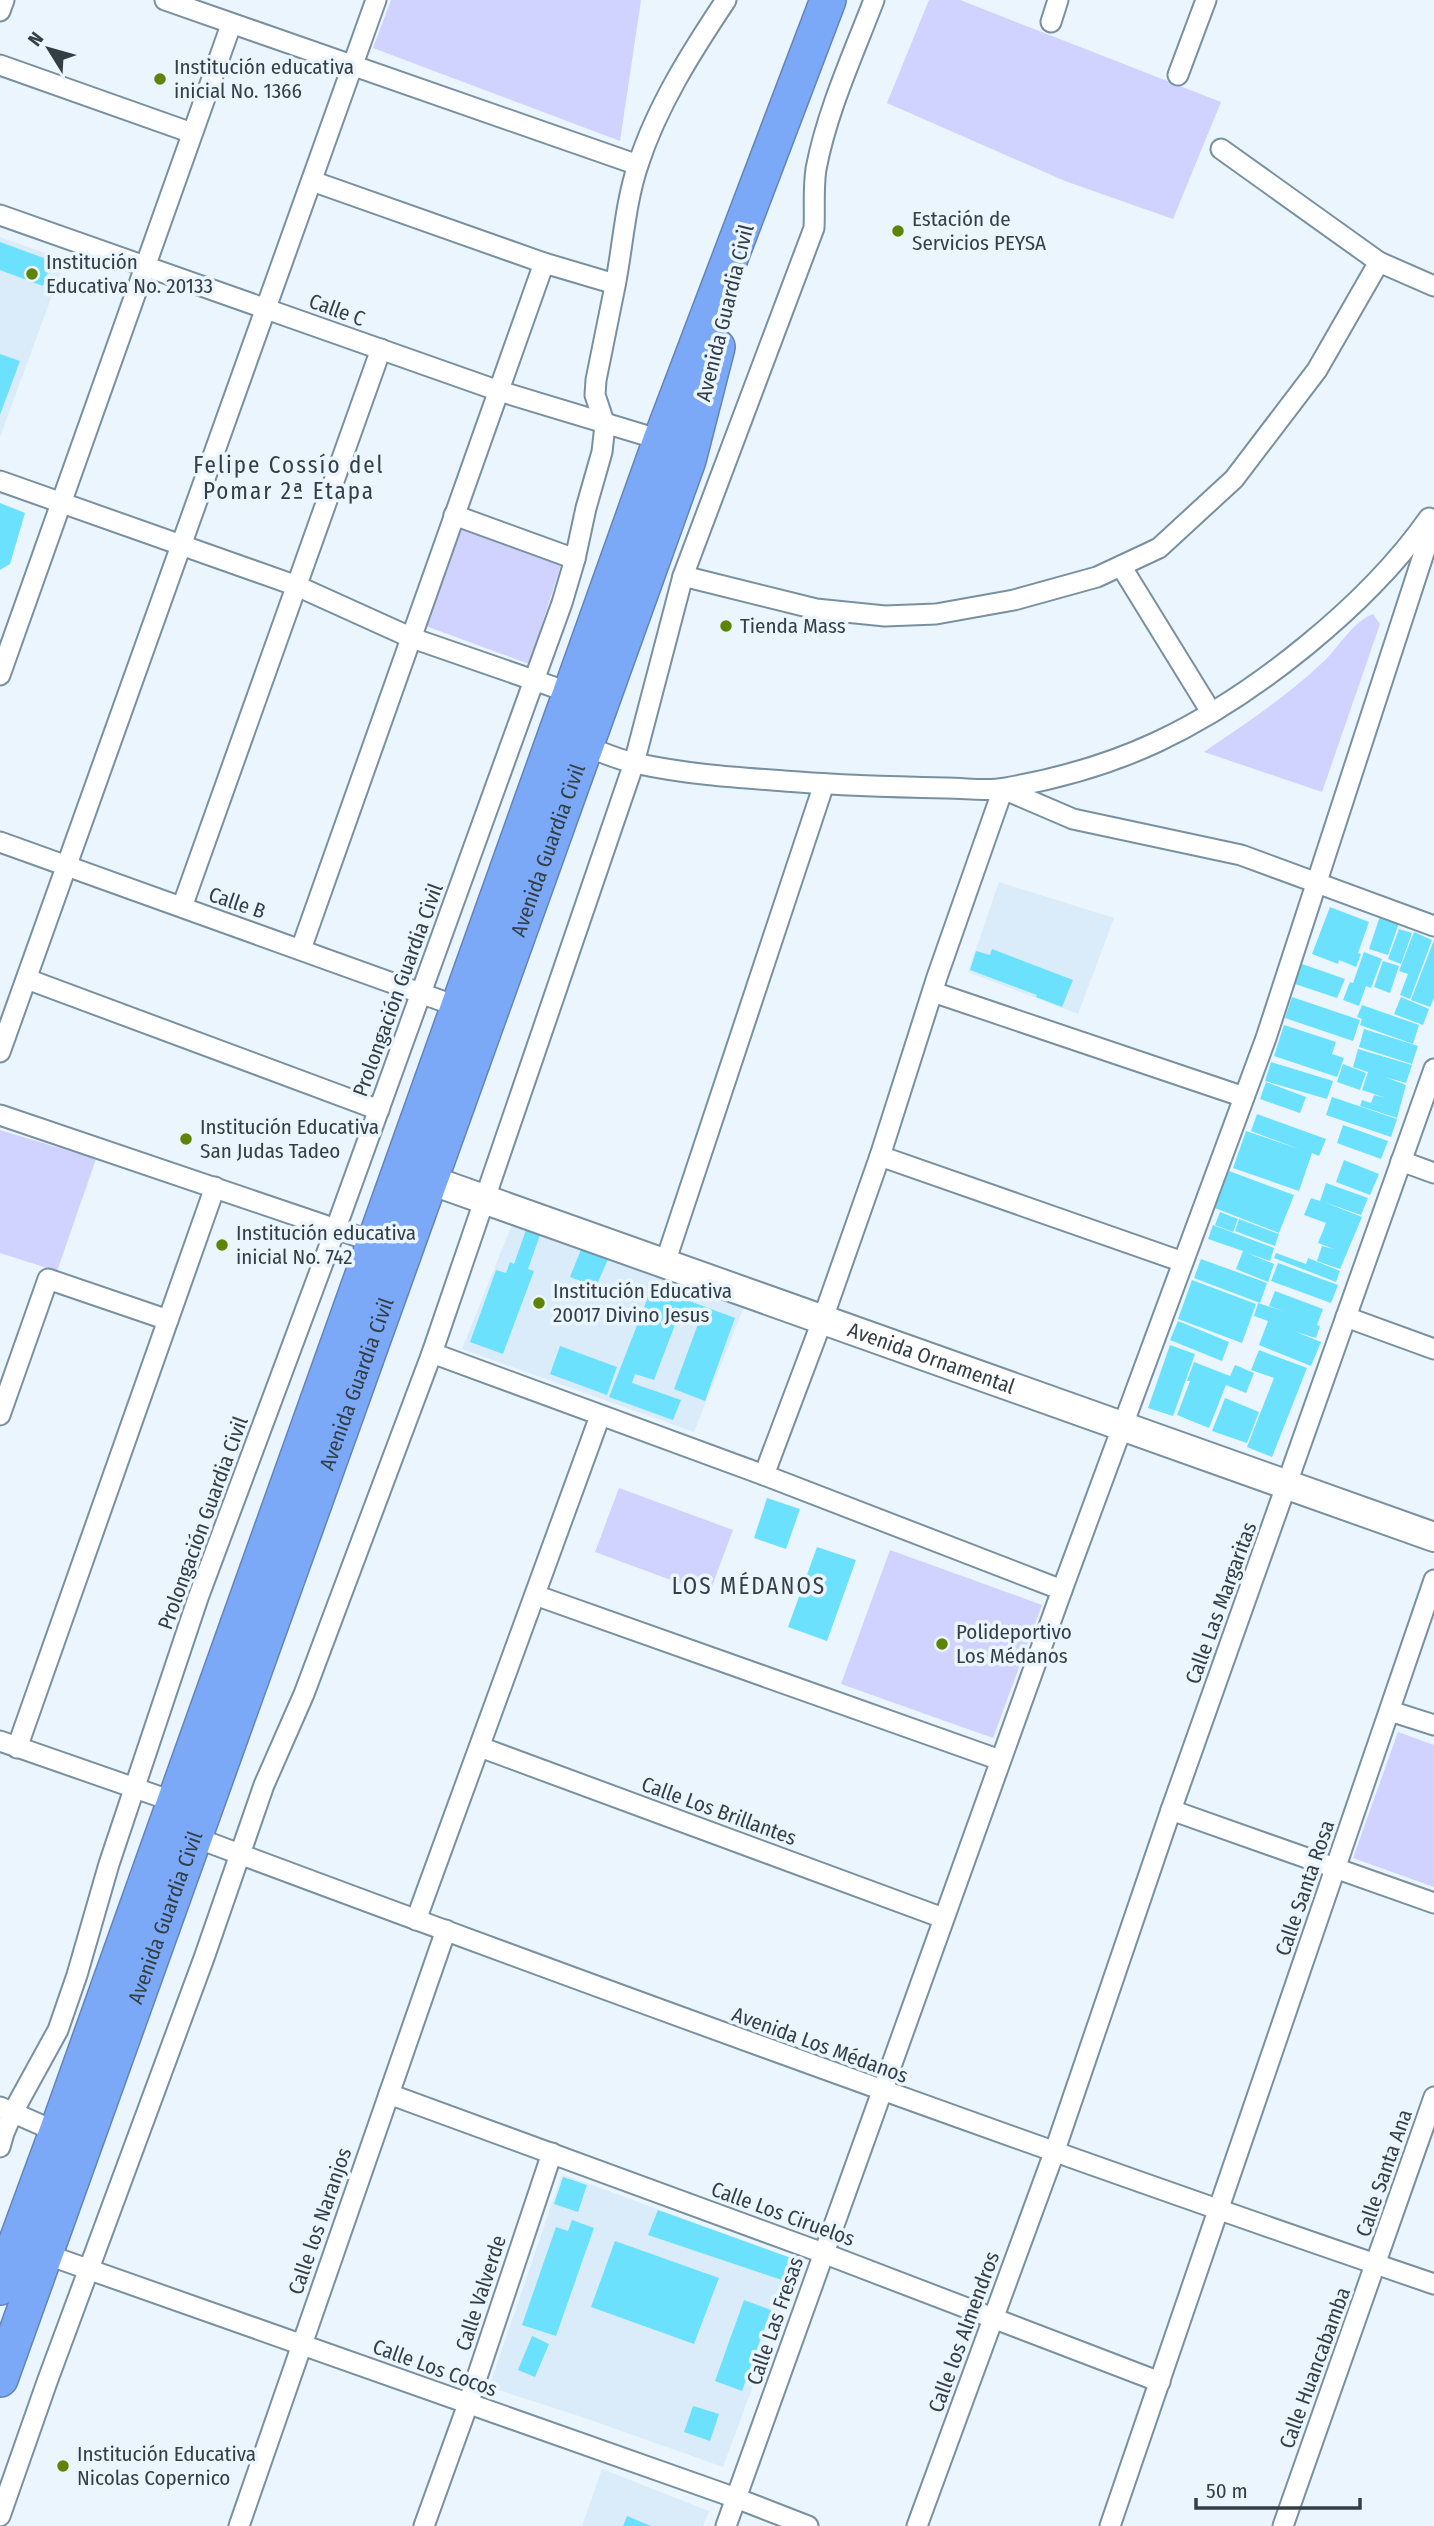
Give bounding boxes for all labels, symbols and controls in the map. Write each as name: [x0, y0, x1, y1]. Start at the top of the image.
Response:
north arrow: [14, 14, 84, 84]
text: N: [23, 28, 48, 51]
place label: Institución educativa inicial No. 1366: [174, 54, 354, 104]
marker: Institución educativa inicial No. 1366: [152, 71, 168, 87]
place label: Estación de Servicios PEYSA: [912, 206, 1046, 256]
street label: Avenida Guardia Civil: [690, 221, 760, 404]
marker: Estación de Servicios PEYSA: [890, 223, 906, 239]
place label: Institución Educativa No. 20133: [46, 249, 213, 299]
marker: Institución Educativa No. 20133: [24, 266, 40, 282]
street label: Calle C: [306, 288, 369, 332]
district label: Felipe Cossío del Pomar 2ª Etapa: [193, 451, 385, 505]
place label: Tienda Mass: [740, 613, 846, 639]
marker: Tienda Mass: [718, 618, 734, 634]
street label: Avenida Guardia Civil: [505, 760, 591, 940]
street label: Prolongación Guardia Civil: [347, 879, 449, 1100]
street label: Calle B: [205, 881, 269, 925]
place label: Institución Educativa San Judas Tadeo: [200, 1114, 379, 1164]
marker: Institución Educativa San Judas Tadeo: [178, 1131, 194, 1147]
place label: Institución educativa inicial No. 742: [236, 1220, 416, 1270]
marker: Institución educativa inicial No. 742: [214, 1237, 230, 1253]
place label: Institución Educativa 20017 Divino Jesus: [553, 1278, 732, 1328]
street label: Avenida Guardia Civil: [314, 1294, 400, 1474]
marker: Institución Educativa 20017 Divino Jesus: [531, 1295, 547, 1311]
street label: Avenida Ornamental: [844, 1317, 1019, 1400]
street label: Prolongación Guardia Civil: [152, 1412, 254, 1633]
street label: Calle Las Margaritas: [1180, 1518, 1262, 1688]
district label: LOS MÉDANOS: [672, 1571, 826, 1600]
place label: Polideportivo Los Médanos: [956, 1619, 1072, 1669]
marker: Polideportivo Los Médanos: [934, 1636, 950, 1652]
street label: Calle Los Brillantes: [638, 1771, 800, 1851]
street label: Calle Santa Rosa: [1270, 1817, 1340, 1959]
street label: Avenida Guardia Civil: [122, 1827, 208, 2008]
street label: Avenida Los Médanos: [729, 2001, 912, 2089]
street label: Calle Santa Ana: [1350, 2106, 1418, 2240]
street label: Calle los Naranjos: [283, 2144, 357, 2298]
street label: Calle Los Ciruelos: [708, 2176, 858, 2252]
street label: Calle Valverde: [450, 2232, 512, 2354]
street label: Calle los Almendros: [923, 2248, 1005, 2416]
street label: Calle Las Fresas: [741, 2254, 809, 2388]
street label: Calle Huancabamba: [1274, 2284, 1356, 2452]
street label: Calle Los Cocos: [369, 2333, 501, 2403]
place label: Institución Educativa Nicolas Copernico: [77, 2441, 256, 2491]
marker: Institución Educativa Nicolas Copernico: [55, 2458, 71, 2474]
scale bar: [1196, 2466, 1360, 2510]
text: 50 m: [1206, 2478, 1248, 2504]

